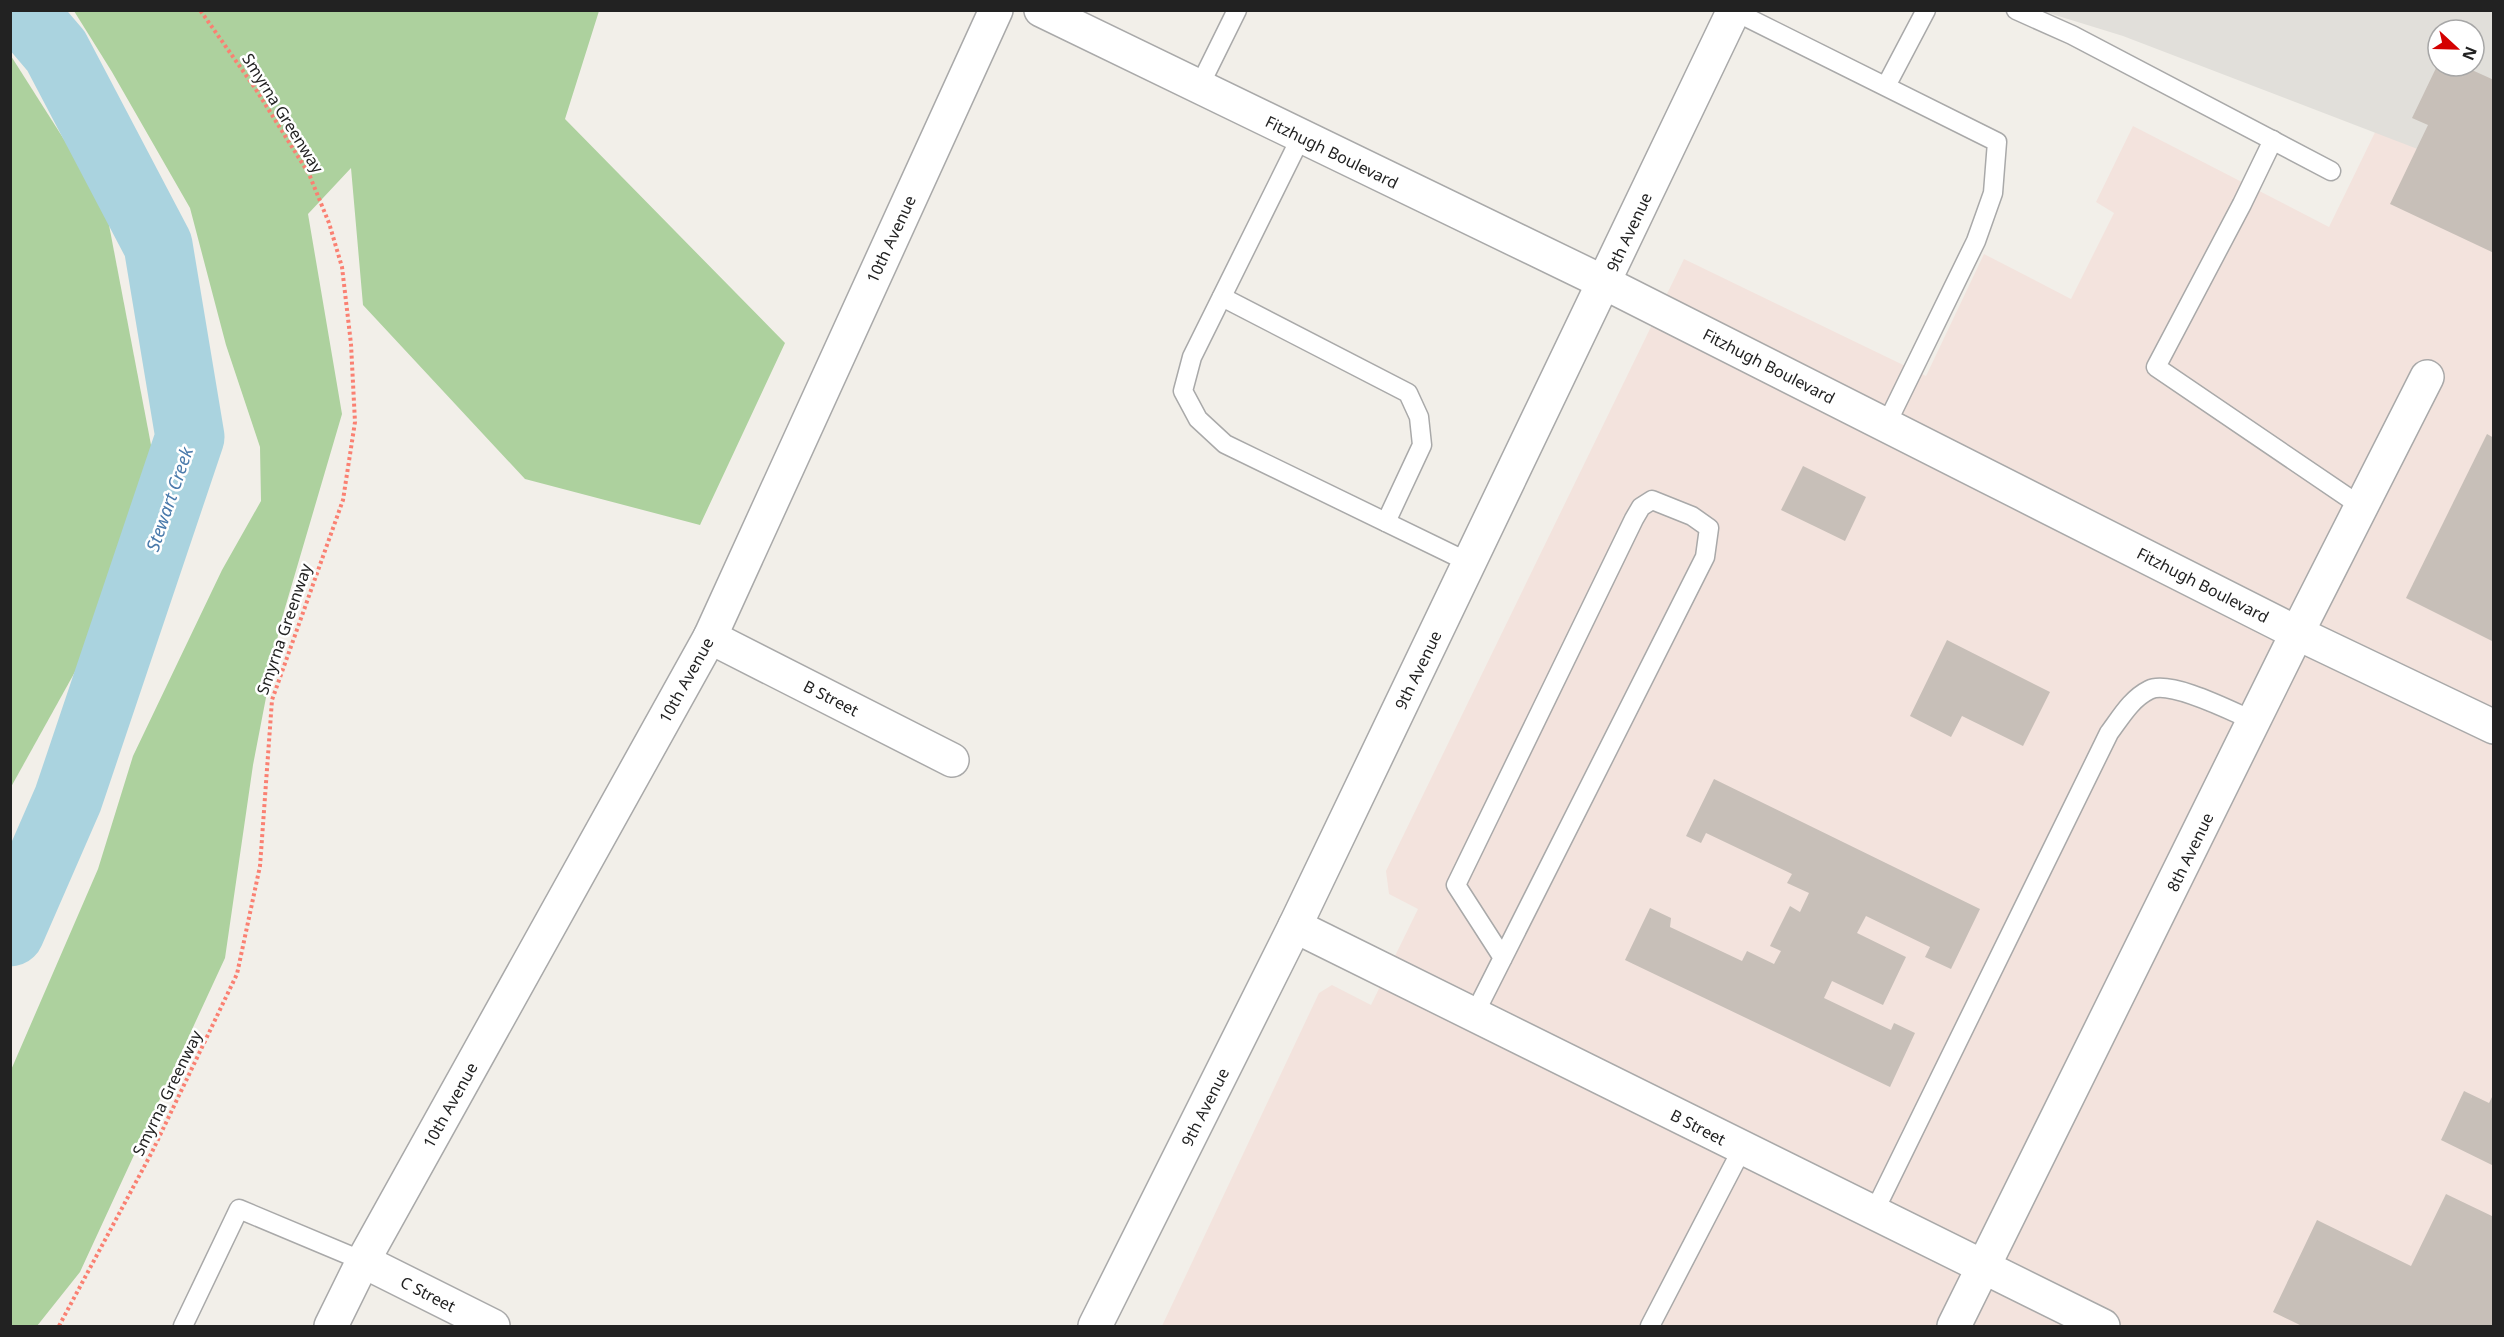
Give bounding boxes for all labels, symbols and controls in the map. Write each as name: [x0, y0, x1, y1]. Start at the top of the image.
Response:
north arrow: [2426, 18, 2486, 78]
text: N: [2457, 43, 2483, 64]
street label: Smyrna Greenway: [237, 49, 329, 178]
street label: Fitzhugh Boulevard: [1262, 110, 1402, 194]
street label: 9th Avenue: [1601, 189, 1657, 275]
street label: 10th Avenue: [861, 192, 921, 286]
street label: Fitzhugh Boulevard: [1699, 323, 1839, 409]
water label: Stewart Creek: [140, 443, 198, 554]
street label: Fitzhugh Boulevard: [2133, 542, 2273, 628]
street label: Smyrna Greenway: [251, 560, 317, 697]
street label: 9th Avenue: [1389, 627, 1447, 713]
street label: 10th Avenue: [654, 633, 718, 727]
street label: B Street: [800, 675, 863, 721]
street label: 8th Avenue: [2161, 809, 2219, 895]
street label: Smyrna Greenway: [127, 1026, 207, 1159]
street label: 10th Avenue: [418, 1058, 482, 1152]
street label: 9th Avenue: [1176, 1064, 1234, 1150]
street label: B Street: [1667, 1104, 1730, 1150]
street label: C Street: [397, 1271, 459, 1317]

